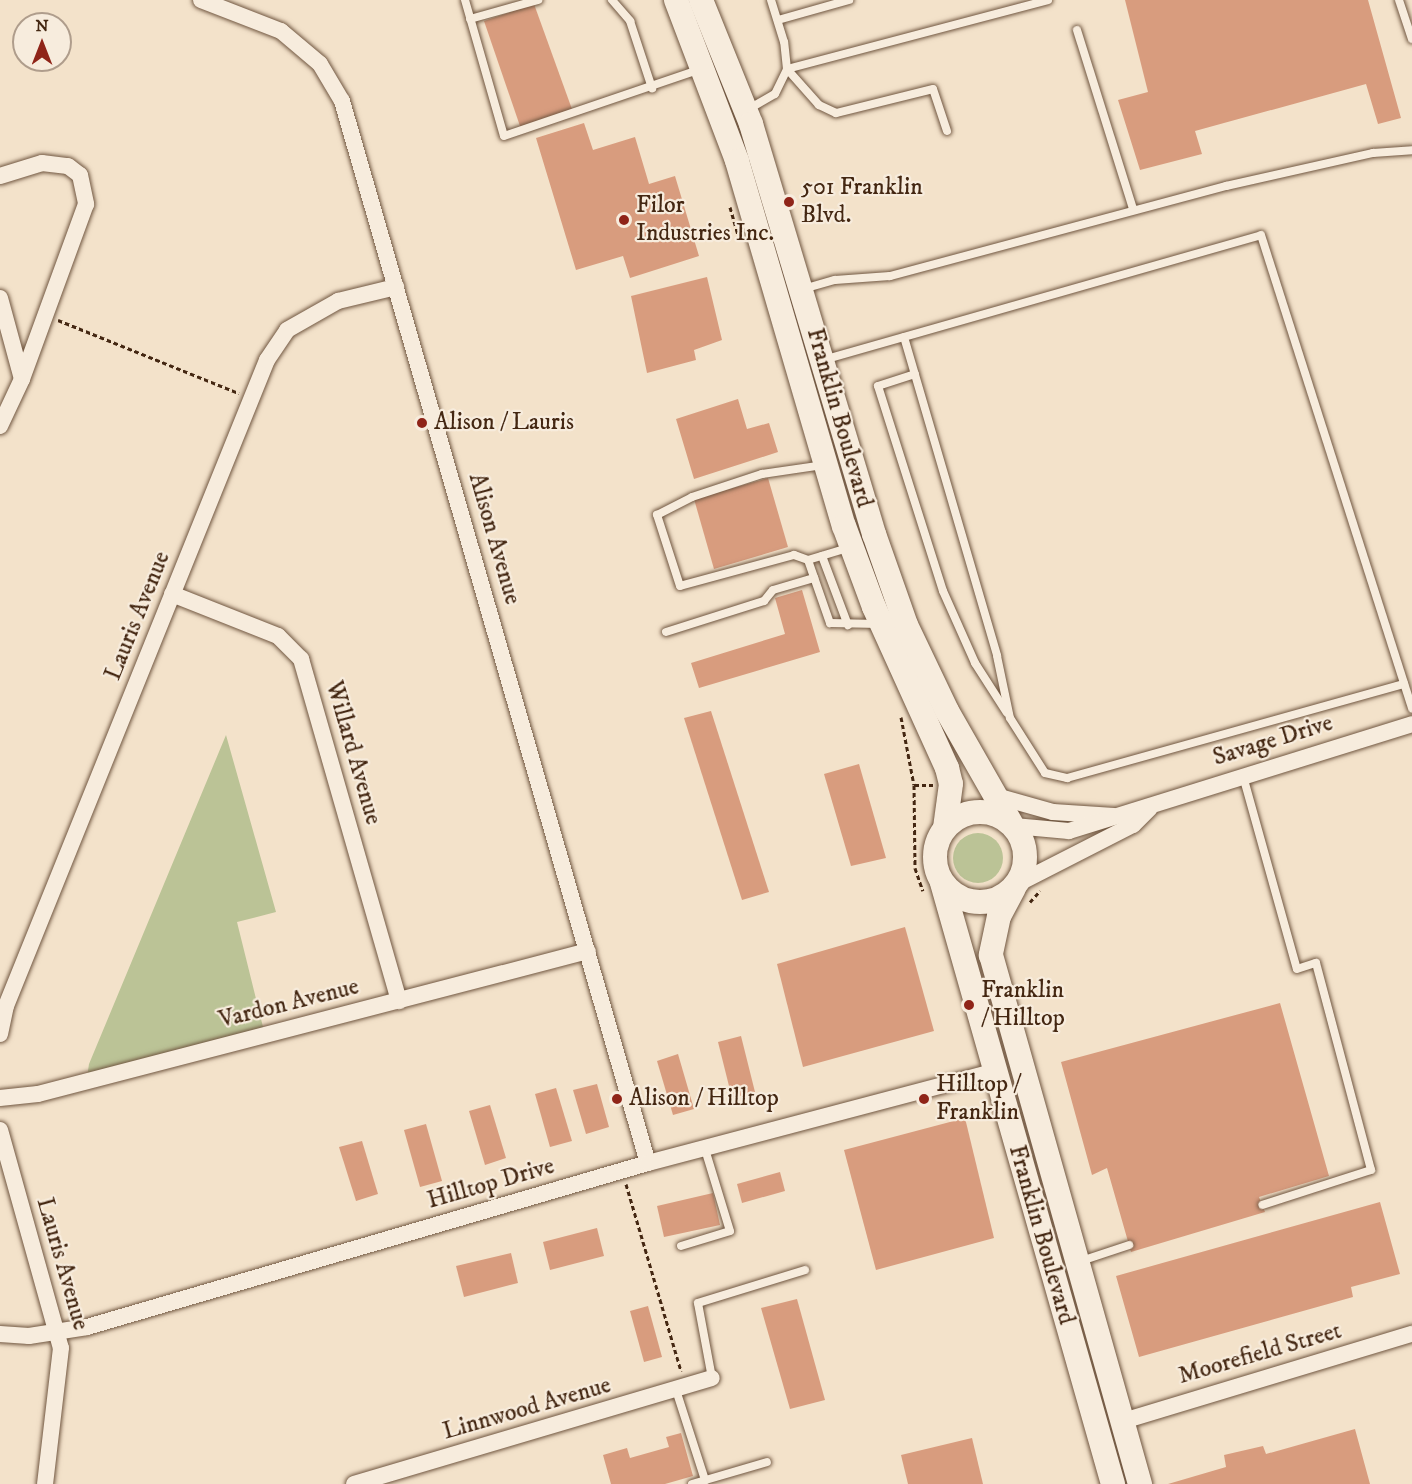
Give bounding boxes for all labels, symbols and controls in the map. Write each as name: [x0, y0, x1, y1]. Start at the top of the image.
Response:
north arrow: [12, 12, 72, 72]
text: N: [35, 16, 49, 36]
place label: 501 Franklin Blvd.: [801, 174, 923, 230]
place label: Filor Industries Inc.: [636, 192, 774, 248]
marker: 501 Franklin Blvd.: [782, 195, 796, 209]
marker: Filor Industries Inc.: [617, 213, 631, 227]
street label: Franklin Boulevard: [800, 325, 878, 511]
place label: Alison / Lauris: [434, 409, 574, 437]
marker: Alison / Lauris: [415, 416, 429, 430]
street label: Alison Avenue: [462, 470, 526, 608]
street label: Lauris Avenue: [99, 547, 177, 685]
street label: Willard Avenue: [319, 678, 387, 828]
street label: Savage Drive: [1210, 709, 1336, 773]
street label: Vardon Avenue: [216, 973, 362, 1035]
place label: Franklin / Hilltop: [981, 977, 1065, 1033]
marker: Franklin / Hilltop: [962, 998, 976, 1012]
place label: Hilltop / Franklin: [936, 1071, 1020, 1127]
place label: Alison / Hilltop: [629, 1085, 779, 1113]
marker: Alison / Hilltop: [610, 1092, 624, 1106]
marker: Hilltop / Franklin: [917, 1092, 931, 1106]
street label: Franklin Boulevard: [1002, 1142, 1080, 1328]
street label: Hilltop Drive: [424, 1152, 558, 1216]
street label: Lauris Avenue: [29, 1194, 95, 1334]
street label: Moorefield Street: [1175, 1317, 1345, 1391]
street label: Linnwood Avenue: [440, 1371, 614, 1447]

